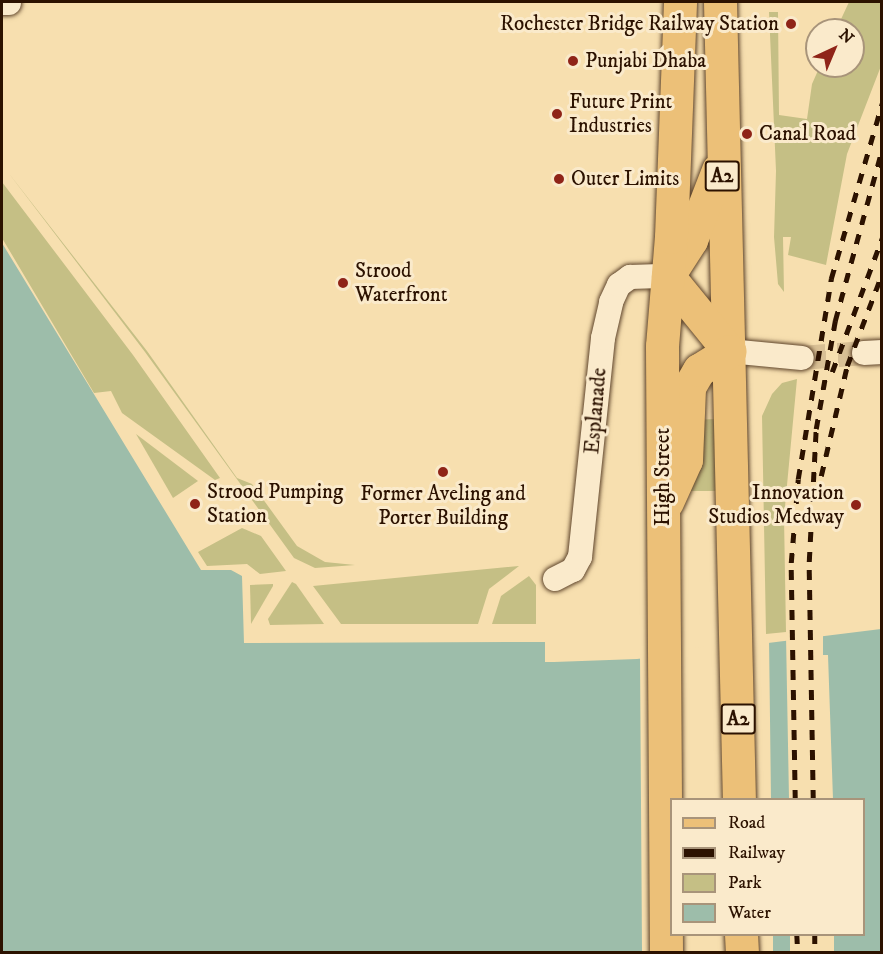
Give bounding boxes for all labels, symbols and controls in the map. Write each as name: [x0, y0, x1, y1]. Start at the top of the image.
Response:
place label: Rochester Bridge Railway Station: [500, 11, 779, 37]
marker: Rochester Bridge Railway Station: [784, 17, 798, 31]
north arrow: [805, 18, 865, 78]
text: N: [834, 25, 858, 48]
place label: Punjabi Dhaba: [585, 48, 706, 74]
marker: Punjabi Dhaba: [566, 54, 580, 68]
place label: Future Print Industries: [569, 89, 672, 139]
marker: Future Print Industries: [550, 107, 564, 121]
place label: Canal Road: [759, 121, 856, 147]
marker: Canal Road: [740, 127, 754, 141]
road number: A2: [704, 159, 740, 193]
place label: Outer Limits: [571, 166, 679, 192]
marker: Outer Limits: [552, 172, 566, 186]
place label: Strood Waterfront: [355, 258, 447, 308]
marker: Strood Waterfront: [336, 276, 350, 290]
street label: Esplanade: [580, 367, 612, 455]
street label: High Street: [650, 428, 676, 526]
marker: Former Aveling and Porter Building: [436, 465, 450, 479]
place label: Strood Pumping Station: [207, 479, 343, 529]
place label: Innovation Studios Medway: [708, 480, 844, 530]
place label: Former Aveling and Porter Building: [360, 481, 526, 531]
marker: Strood Pumping Station: [188, 497, 202, 511]
marker: Innovation Studios Medway: [849, 498, 863, 512]
road number: A2: [720, 702, 756, 736]
legend: [670, 798, 865, 936]
text: Road: [728, 812, 765, 834]
text: Railway: [728, 842, 785, 864]
text: Park: [728, 872, 762, 894]
text: Water: [728, 902, 771, 924]

